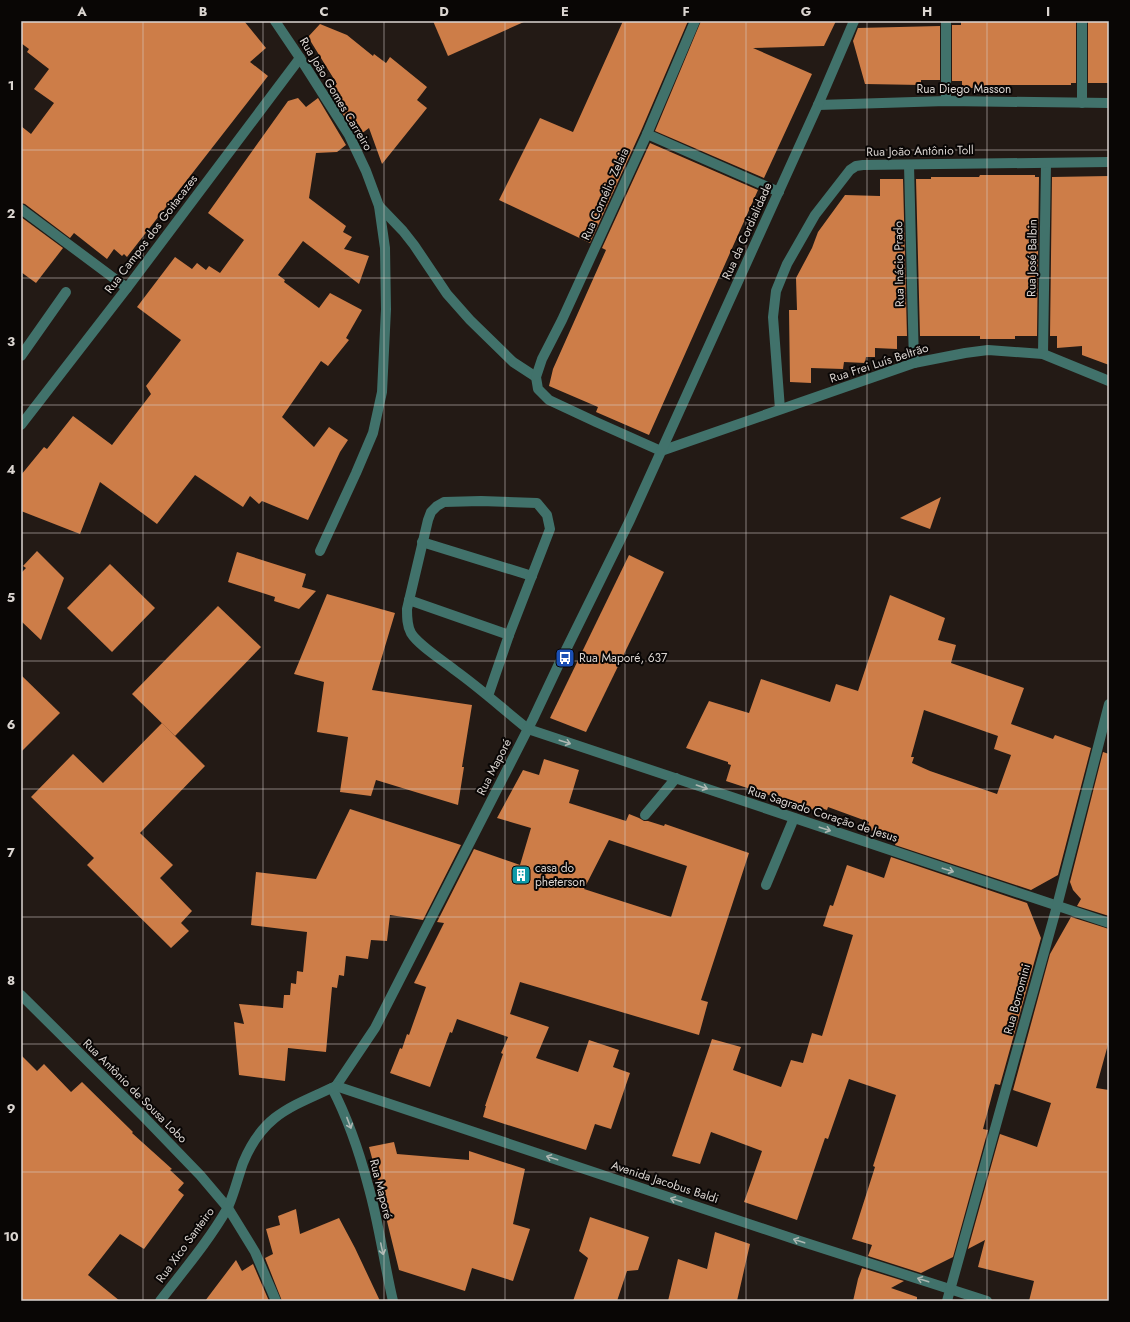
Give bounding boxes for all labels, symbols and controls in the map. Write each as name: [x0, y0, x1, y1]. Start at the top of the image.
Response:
text: A: [76, 2, 87, 21]
text: B: [199, 2, 208, 21]
text: C: [319, 2, 329, 21]
text: D: [439, 2, 449, 21]
text: E: [561, 2, 569, 21]
text: F: [682, 2, 690, 21]
text: G: [801, 2, 812, 21]
text: H: [922, 2, 932, 21]
text: I: [1046, 2, 1050, 21]
street label: Rua João Gomes Carreiro: [295, 34, 377, 154]
text: 1: [8, 76, 14, 95]
street label: Rua Diego Masson: [917, 80, 1011, 98]
street label: Rua João Antônio Toll: [866, 141, 974, 161]
street label: Rua Cornélio Zelaia: [577, 145, 634, 243]
street label: Rua Campos dos Goitacazes: [100, 171, 202, 297]
street label: Rua da Cordialidade: [717, 179, 777, 283]
text: 2: [7, 204, 15, 223]
street label: Rua José Balbin: [1022, 219, 1042, 297]
street label: Rua Inácio Prado: [889, 220, 909, 307]
text: 3: [7, 332, 15, 351]
street label: Rua Frei Luís Beltrão: [827, 338, 931, 387]
text: 4: [6, 460, 16, 479]
text: 5: [7, 588, 15, 607]
bus stop icon: Rua Maporé, 637: [554, 647, 576, 669]
place label: Rua Maporé, 637: [579, 649, 668, 667]
text: 6: [7, 715, 16, 734]
street label: Rua Maporé: [472, 736, 516, 798]
one-way arrow: [559, 738, 571, 746]
street label: Rua Sagrado Coração de Jesus: [746, 781, 900, 847]
one-way arrow: [695, 784, 708, 791]
one-way arrow: [819, 825, 831, 833]
text: 7: [7, 843, 15, 862]
place label: casa do pheterson: [535, 859, 585, 891]
building icon: casa do pheterson: [510, 864, 532, 886]
one-way arrow: [942, 866, 954, 874]
street label: Rua Borromini: [999, 962, 1035, 1036]
text: 8: [7, 971, 15, 990]
street label: Rua Antônio de Sousa Lobo: [79, 1035, 192, 1148]
text: 9: [7, 1099, 16, 1118]
one-way arrow: [345, 1117, 353, 1129]
one-way arrow: [547, 1154, 559, 1162]
street label: Avenida Jacobus Baldi: [609, 1156, 721, 1208]
street label: Rua Maporé: [365, 1157, 397, 1221]
one-way arrow: [670, 1195, 682, 1203]
street label: Rua Xico Santeiro: [151, 1203, 219, 1286]
text: 10: [3, 1227, 19, 1246]
one-way arrow: [793, 1236, 805, 1244]
one-way arrow: [378, 1242, 386, 1255]
one-way arrow: [917, 1276, 930, 1283]

